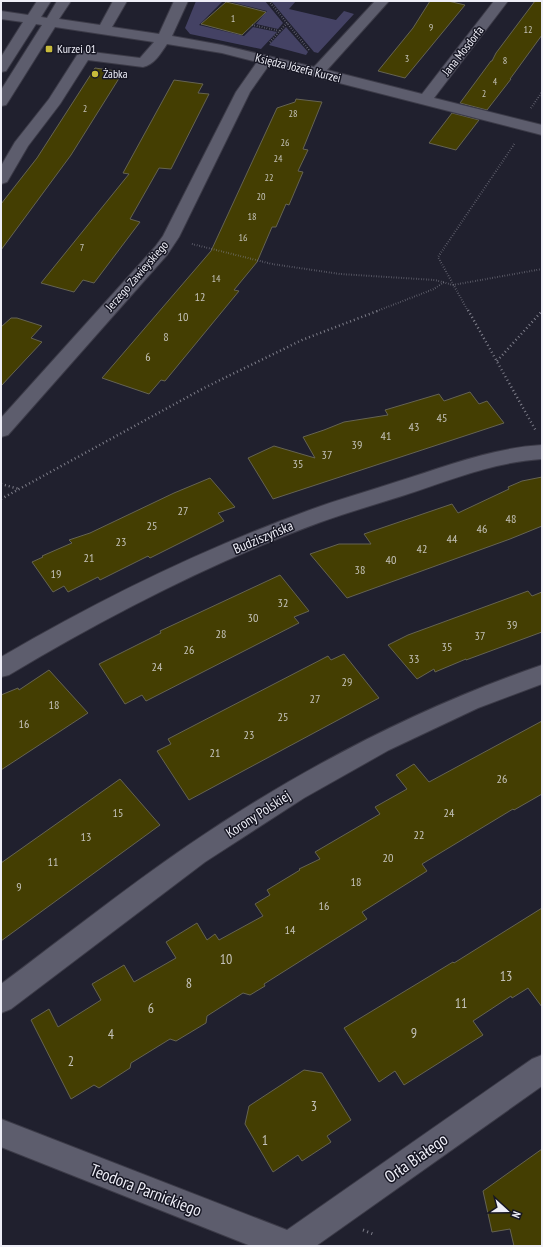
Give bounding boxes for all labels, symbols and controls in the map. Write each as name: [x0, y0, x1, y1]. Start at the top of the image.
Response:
house number: 1: [231, 12, 235, 25]
house number: 9: [429, 21, 433, 34]
street label: Jana Mosdorfa: [438, 23, 487, 79]
house number: 12: [524, 23, 533, 36]
place label: Kurzei 01: [57, 41, 96, 56]
marker: Kurzei 01: [44, 44, 54, 54]
street label: Księdza Józefa Kurzei: [254, 50, 342, 85]
house number: 3: [405, 52, 409, 65]
house number: 8: [503, 54, 507, 67]
place label: Żabka: [103, 66, 128, 81]
marker: Żabka: [90, 69, 100, 79]
house number: 4: [493, 75, 498, 88]
house number: 2: [482, 87, 486, 100]
house number: 2: [83, 102, 87, 115]
house number: 28: [289, 107, 298, 120]
house number: 26: [281, 136, 290, 149]
house number: 24: [274, 152, 283, 165]
house number: 22: [265, 171, 274, 184]
house number: 20: [257, 190, 266, 203]
house number: 18: [248, 210, 257, 223]
house number: 16: [239, 231, 248, 244]
street label: Jerzego Zawieyskiego: [101, 237, 171, 315]
house number: 7: [80, 241, 84, 254]
house number: 14: [212, 272, 221, 285]
house number: 12: [195, 289, 205, 304]
house number: 10: [178, 309, 188, 324]
house number: 8: [163, 329, 169, 344]
house number: 6: [145, 349, 151, 364]
house number: 45: [437, 410, 447, 425]
house number: 43: [409, 419, 419, 434]
house number: 41: [381, 428, 391, 443]
house number: 39: [352, 437, 362, 452]
house number: 37: [322, 447, 332, 462]
house number: 35: [293, 456, 303, 471]
house number: 27: [178, 503, 188, 518]
house number: 48: [506, 511, 516, 526]
street label: Budziszyńska: [230, 516, 296, 558]
house number: 25: [147, 518, 157, 533]
house number: 46: [477, 521, 487, 536]
house number: 44: [447, 531, 458, 546]
house number: 23: [116, 534, 126, 549]
house number: 42: [417, 541, 427, 556]
house number: 21: [84, 550, 94, 565]
house number: 40: [386, 552, 396, 567]
house number: 38: [355, 562, 365, 577]
house number: 19: [51, 566, 61, 581]
house number: 32: [278, 595, 288, 610]
house number: 30: [248, 610, 258, 625]
house number: 39: [507, 617, 517, 632]
house number: 28: [216, 626, 226, 641]
house number: 37: [475, 628, 485, 643]
house number: 35: [442, 639, 452, 654]
house number: 26: [184, 642, 194, 657]
house number: 33: [409, 651, 419, 666]
house number: 24: [152, 659, 163, 674]
house number: 29: [342, 674, 352, 689]
house number: 27: [310, 691, 320, 706]
house number: 18: [49, 697, 59, 712]
house number: 25: [278, 709, 288, 724]
house number: 16: [19, 716, 29, 731]
house number: 23: [244, 727, 254, 742]
house number: 21: [210, 745, 220, 760]
house number: 26: [497, 771, 507, 786]
street label: Korony Polskiej: [222, 786, 294, 842]
house number: 15: [113, 805, 123, 820]
house number: 24: [444, 805, 455, 820]
house number: 22: [414, 827, 424, 842]
house number: 13: [81, 829, 91, 844]
house number: 20: [383, 850, 393, 865]
house number: 11: [48, 854, 58, 869]
house number: 18: [351, 874, 361, 889]
house number: 9: [16, 879, 22, 894]
house number: 16: [319, 898, 329, 913]
house number: 14: [285, 922, 296, 937]
house number: 10: [220, 950, 232, 968]
house number: 13: [500, 967, 512, 985]
house number: 8: [186, 974, 192, 992]
house number: 11: [455, 994, 467, 1012]
house number: 6: [148, 999, 154, 1017]
house number: 9: [411, 1024, 417, 1042]
house number: 4: [108, 1025, 115, 1043]
house number: 2: [68, 1052, 74, 1070]
house number: 3: [311, 1097, 317, 1115]
street label: Orła Białego: [380, 1128, 452, 1188]
house number: 1: [262, 1131, 268, 1149]
street label: Teodora Parnickiego: [87, 1159, 205, 1221]
north arrow: [487, 1191, 527, 1231]
text: N: [509, 1209, 524, 1220]

